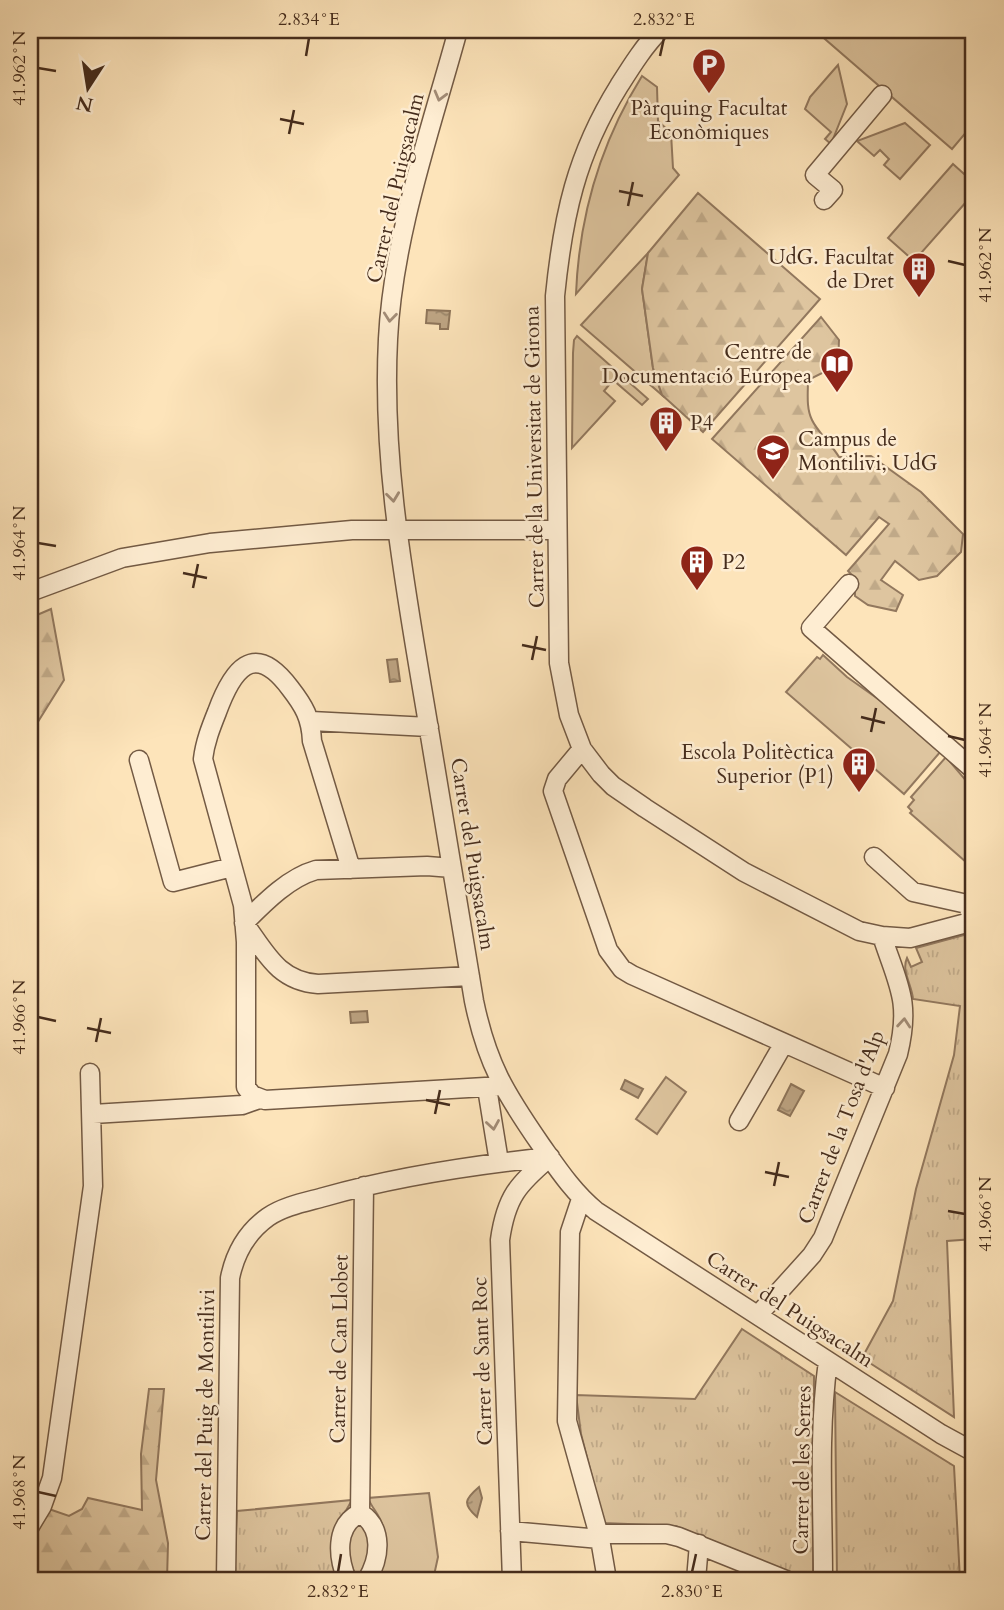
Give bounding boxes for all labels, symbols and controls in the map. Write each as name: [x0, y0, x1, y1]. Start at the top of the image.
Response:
text: 2.834°E: [278, 7, 340, 32]
text: 2.832°E: [633, 7, 695, 32]
text: 41.962°N: [7, 30, 32, 106]
parking icon: Pàrquing Facultat Econòmiques: [690, 46, 728, 95]
north arrow: [52, 52, 122, 122]
text: N: [73, 89, 95, 118]
one-way arrow: [434, 89, 448, 101]
street label: Carrer del Puigsacalm: [359, 90, 432, 286]
place label: Pàrquing Facultat Econòmiques: [631, 94, 788, 147]
text: 41.962°N: [973, 227, 998, 303]
place label: UdG. Facultat de Dret: [768, 243, 894, 296]
building icon: UdG. Facultat de Dret: [900, 250, 938, 299]
street label: Carrer de la Universitat de Girona: [517, 306, 552, 608]
one-way arrow: [383, 311, 398, 323]
place label: Centre de Documentació Europea: [602, 338, 812, 391]
library icon: Centre de Documentació Europea: [818, 345, 856, 394]
building icon: P4: [647, 404, 685, 453]
place label: P4: [690, 409, 713, 438]
place label: Campus de Montilivi, UdG: [798, 425, 938, 478]
school or university icon: Campus de Montilivi, UdG: [754, 432, 792, 481]
one-way arrow: [386, 491, 401, 503]
text: 41.964°N: [7, 505, 32, 581]
building icon: P2: [678, 543, 716, 592]
place label: P2: [722, 548, 745, 577]
text: 41.964°N: [973, 702, 998, 778]
place label: Escola Politèctica Superior (P1): [681, 738, 834, 791]
building icon: Escola Politèctica Superior (P1): [840, 745, 878, 794]
street label: Carrer del Puigsacalm: [443, 756, 502, 953]
text: 41.966°N: [7, 979, 32, 1055]
one-way arrow: [896, 1017, 911, 1028]
street label: Carrer de la Tosa d'Alp: [791, 1026, 892, 1228]
one-way arrow: [485, 1119, 500, 1131]
text: 41.966°N: [973, 1176, 998, 1252]
street label: Carrer del Puigsacalm: [700, 1244, 879, 1375]
street label: Carrer de Can Llobet: [323, 1254, 356, 1444]
street label: Carrer de Sant Roc: [465, 1276, 500, 1446]
street label: Carrer del Puig de Montilivi: [189, 1289, 222, 1541]
street label: Carrer de les Serres: [787, 1385, 818, 1555]
text: 41.968°N: [7, 1454, 32, 1530]
text: 2.832°E: [307, 1579, 369, 1604]
text: 2.830°E: [661, 1579, 723, 1604]

